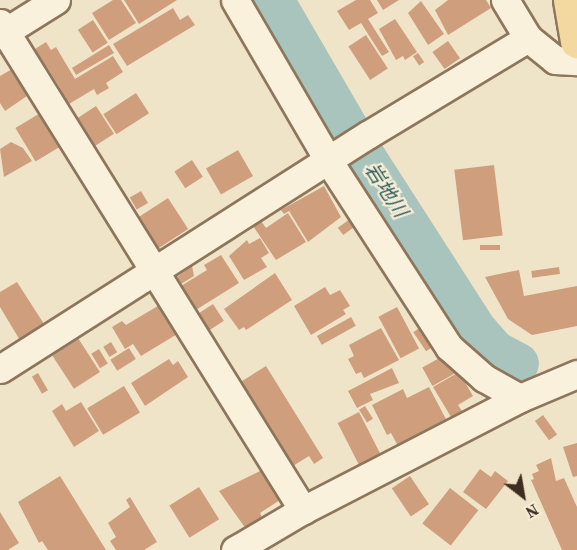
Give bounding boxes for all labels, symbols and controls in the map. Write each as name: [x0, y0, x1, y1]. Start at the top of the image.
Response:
water label: 岩地川: [360, 158, 412, 222]
north arrow: [493, 466, 553, 526]
text: N: [522, 499, 543, 524]

